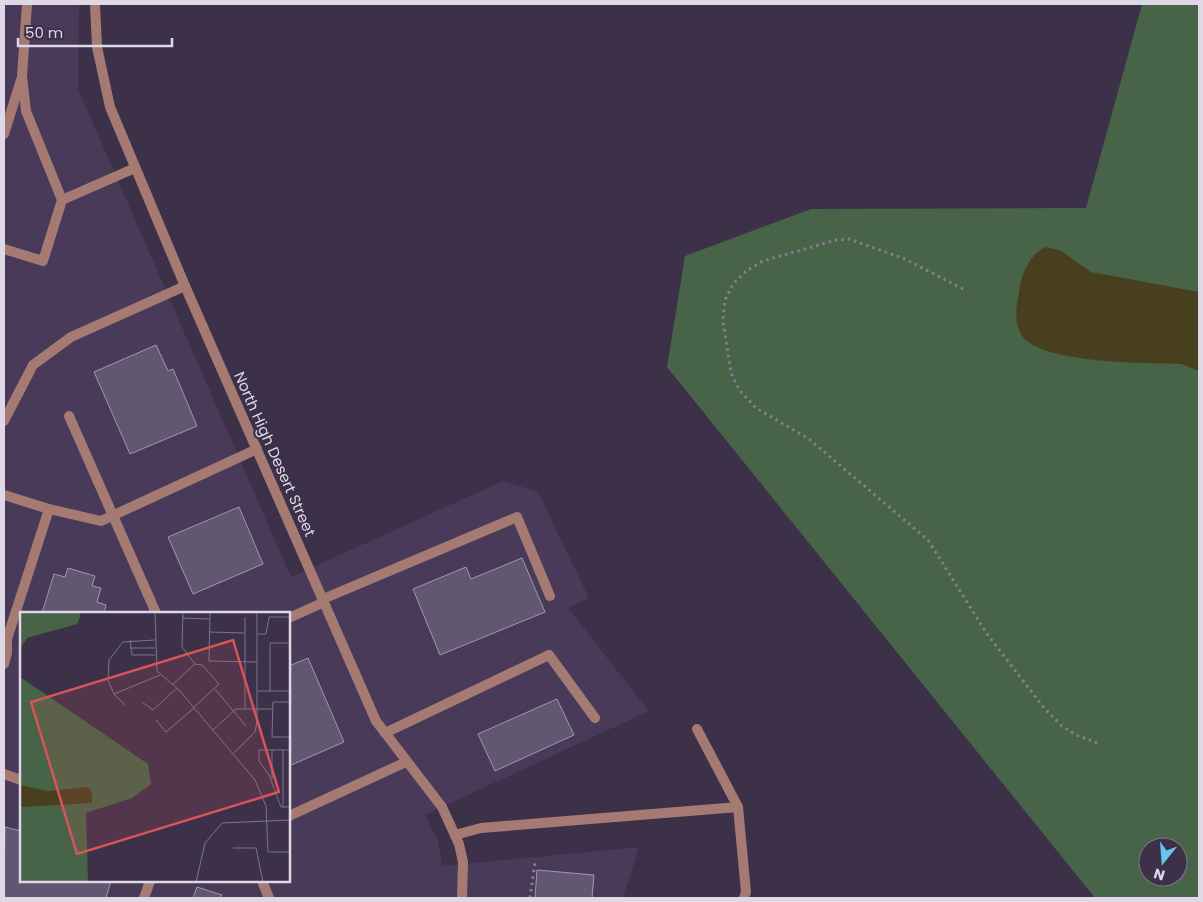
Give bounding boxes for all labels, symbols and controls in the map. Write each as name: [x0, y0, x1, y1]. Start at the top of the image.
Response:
scale bar: [18, 15, 171, 47]
text: 50 m: [25, 22, 63, 43]
street label: North High Desert Street: [229, 368, 321, 540]
inset map: [20, 612, 290, 882]
north arrow: [1138, 837, 1188, 887]
text: N: [1151, 863, 1167, 886]

